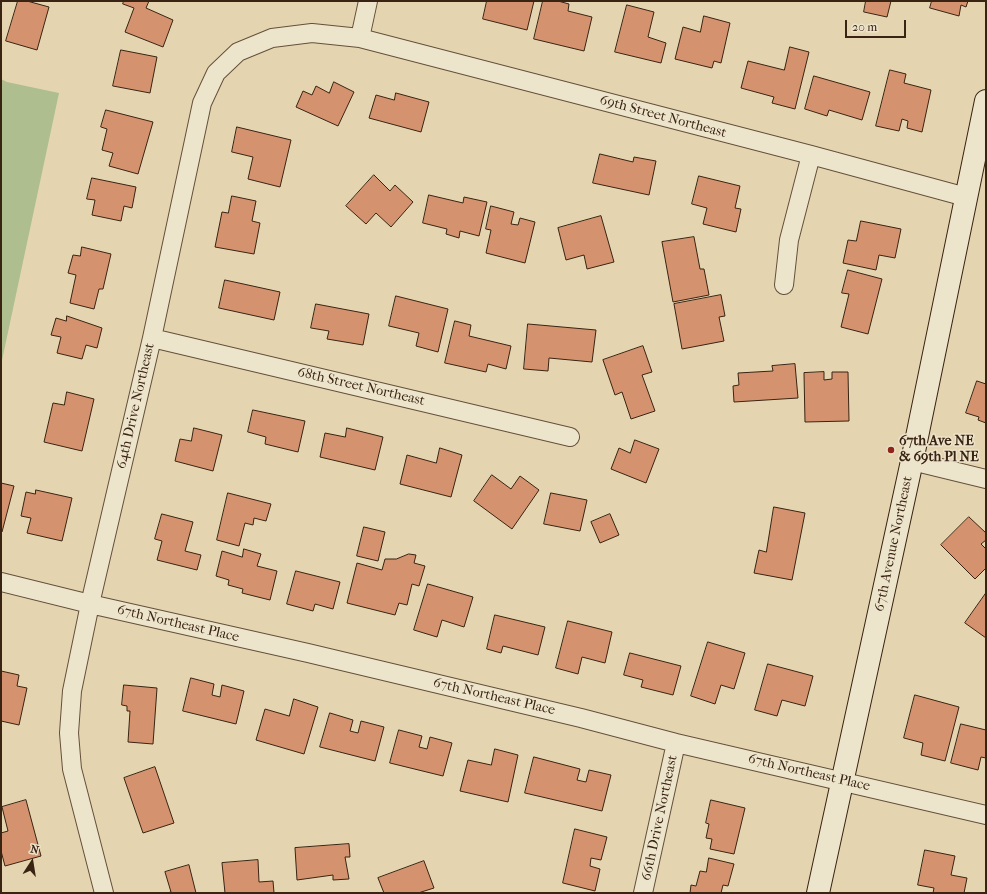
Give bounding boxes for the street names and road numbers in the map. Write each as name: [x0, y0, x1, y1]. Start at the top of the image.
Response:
street label: 69th Street Northeast: [598, 92, 728, 142]
street label: 64th Drive Northeast: [113, 341, 159, 471]
street label: 68th Street Northeast: [296, 364, 426, 410]
street label: 67th Avenue Northeast: [871, 475, 917, 613]
street label: 67th Northeast Place: [115, 602, 241, 646]
street label: 67th Northeast Place: [431, 675, 557, 719]
street label: 67th Northeast Place: [746, 751, 872, 795]
street label: 66th Drive Northeast: [638, 754, 682, 882]

